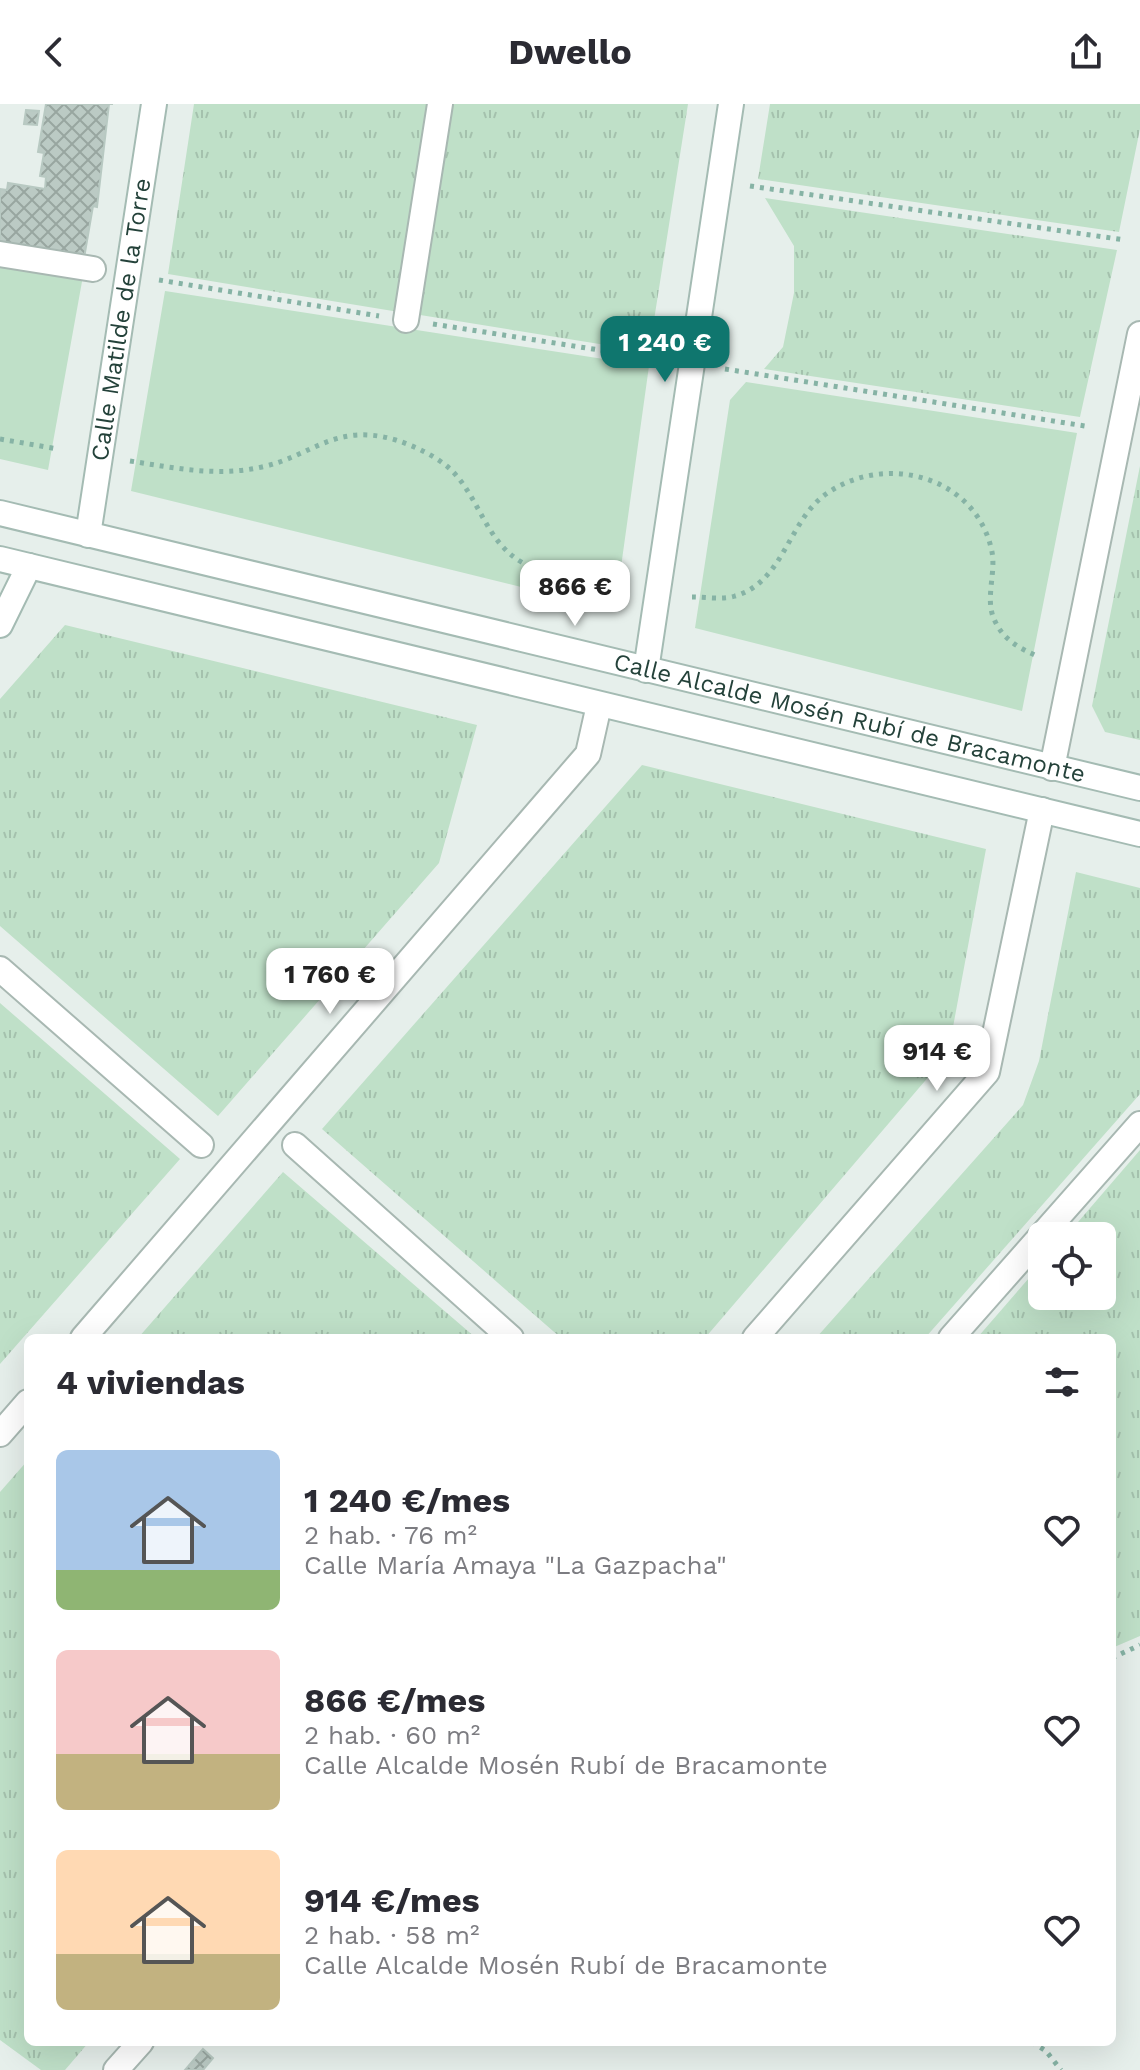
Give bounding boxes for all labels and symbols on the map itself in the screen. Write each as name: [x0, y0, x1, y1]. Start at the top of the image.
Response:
street label: Calle Matilde de la Torre: [86, 176, 156, 463]
pin: 1 240 €: [591, 316, 739, 384]
pin: 866 €: [519, 560, 631, 628]
street label: Calle Alcalde Mosén Rubí de Bracamonte: [611, 648, 1088, 788]
pin: 1 760 €: [256, 948, 404, 1016]
pin: 914 €: [881, 1025, 993, 1093]

